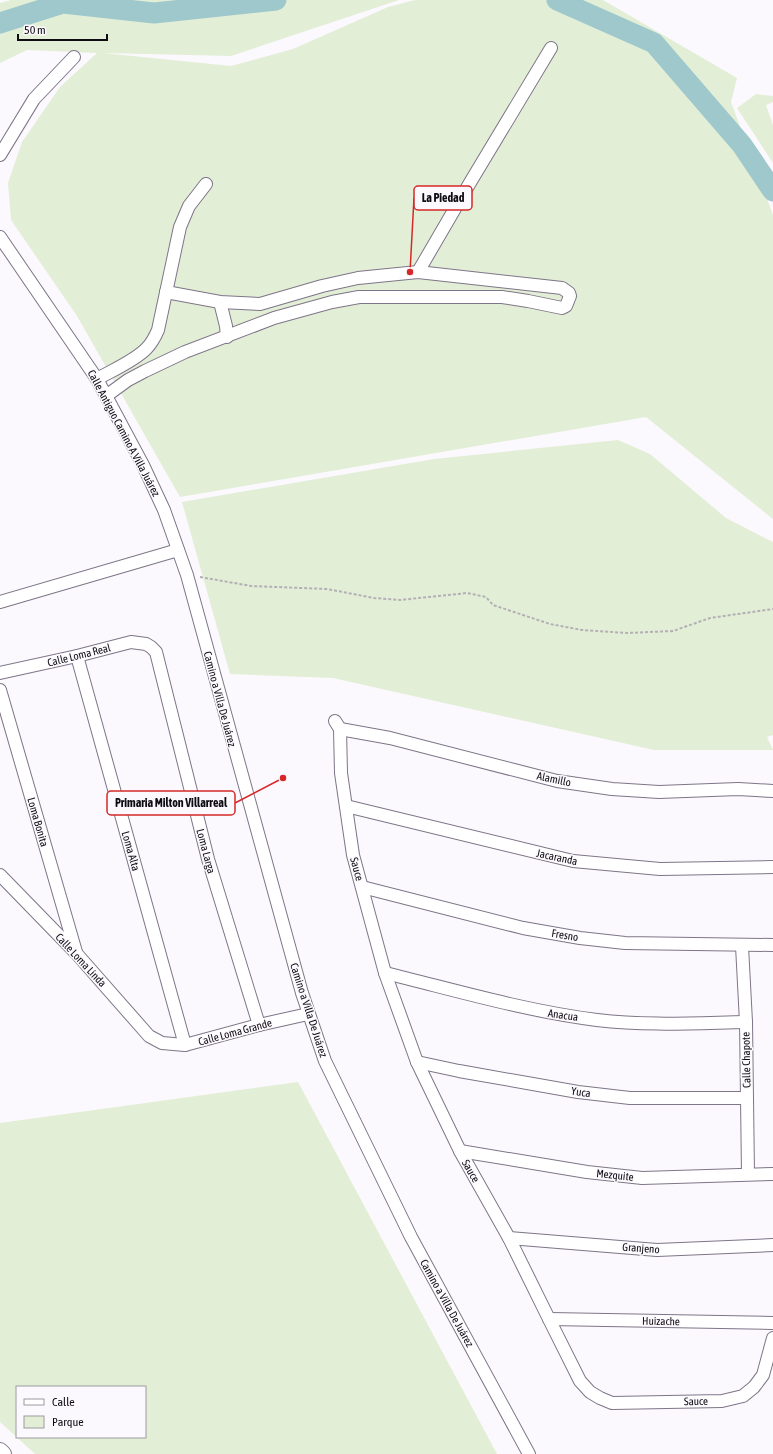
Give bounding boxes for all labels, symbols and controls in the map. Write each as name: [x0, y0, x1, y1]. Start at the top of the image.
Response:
scale bar: [18, 16, 107, 42]
text: 50 m: [24, 23, 46, 37]
callout: La Piedad: [414, 186, 472, 210]
text: La Piedad: [422, 191, 465, 205]
street label: Calle Antiguo Camino A Villa Juárez: [86, 368, 163, 498]
street label: Calle Loma Real: [46, 641, 112, 669]
street label: Camino a Villa De Juárez: [201, 650, 239, 748]
street label: Alamillo: [536, 770, 572, 788]
callout: Primaria Milton Villarreal: [107, 791, 235, 815]
street label: Loma Bonita: [25, 796, 51, 848]
text: Primaria Milton Villarreal: [115, 796, 228, 810]
street label: Loma Larga: [194, 827, 218, 875]
street label: Loma Alta: [120, 830, 142, 872]
street label: Jacaranda: [535, 847, 579, 867]
street label: Sauce: [348, 856, 366, 882]
street label: Fresno: [551, 927, 579, 943]
street label: Calle Loma Linda: [53, 931, 109, 989]
street label: Camino a Villa De Juárez: [288, 961, 330, 1059]
street label: Anacua: [547, 1007, 579, 1023]
street label: Calle Loma Grande: [197, 1016, 273, 1048]
street label: Calle Chapote: [740, 1032, 752, 1088]
street label: Yuca: [571, 1085, 591, 1099]
street label: Sauce: [460, 1158, 482, 1184]
street label: Mezquite: [596, 1167, 634, 1183]
street label: Granjeno: [622, 1241, 660, 1255]
street label: Camino a Villa De Juárez: [418, 1257, 476, 1349]
street label: Huizache: [642, 1315, 680, 1327]
legend: [16, 1386, 146, 1438]
text: Calle: [52, 1395, 75, 1409]
street label: Sauce: [684, 1395, 708, 1407]
text: Parque: [52, 1415, 84, 1429]

